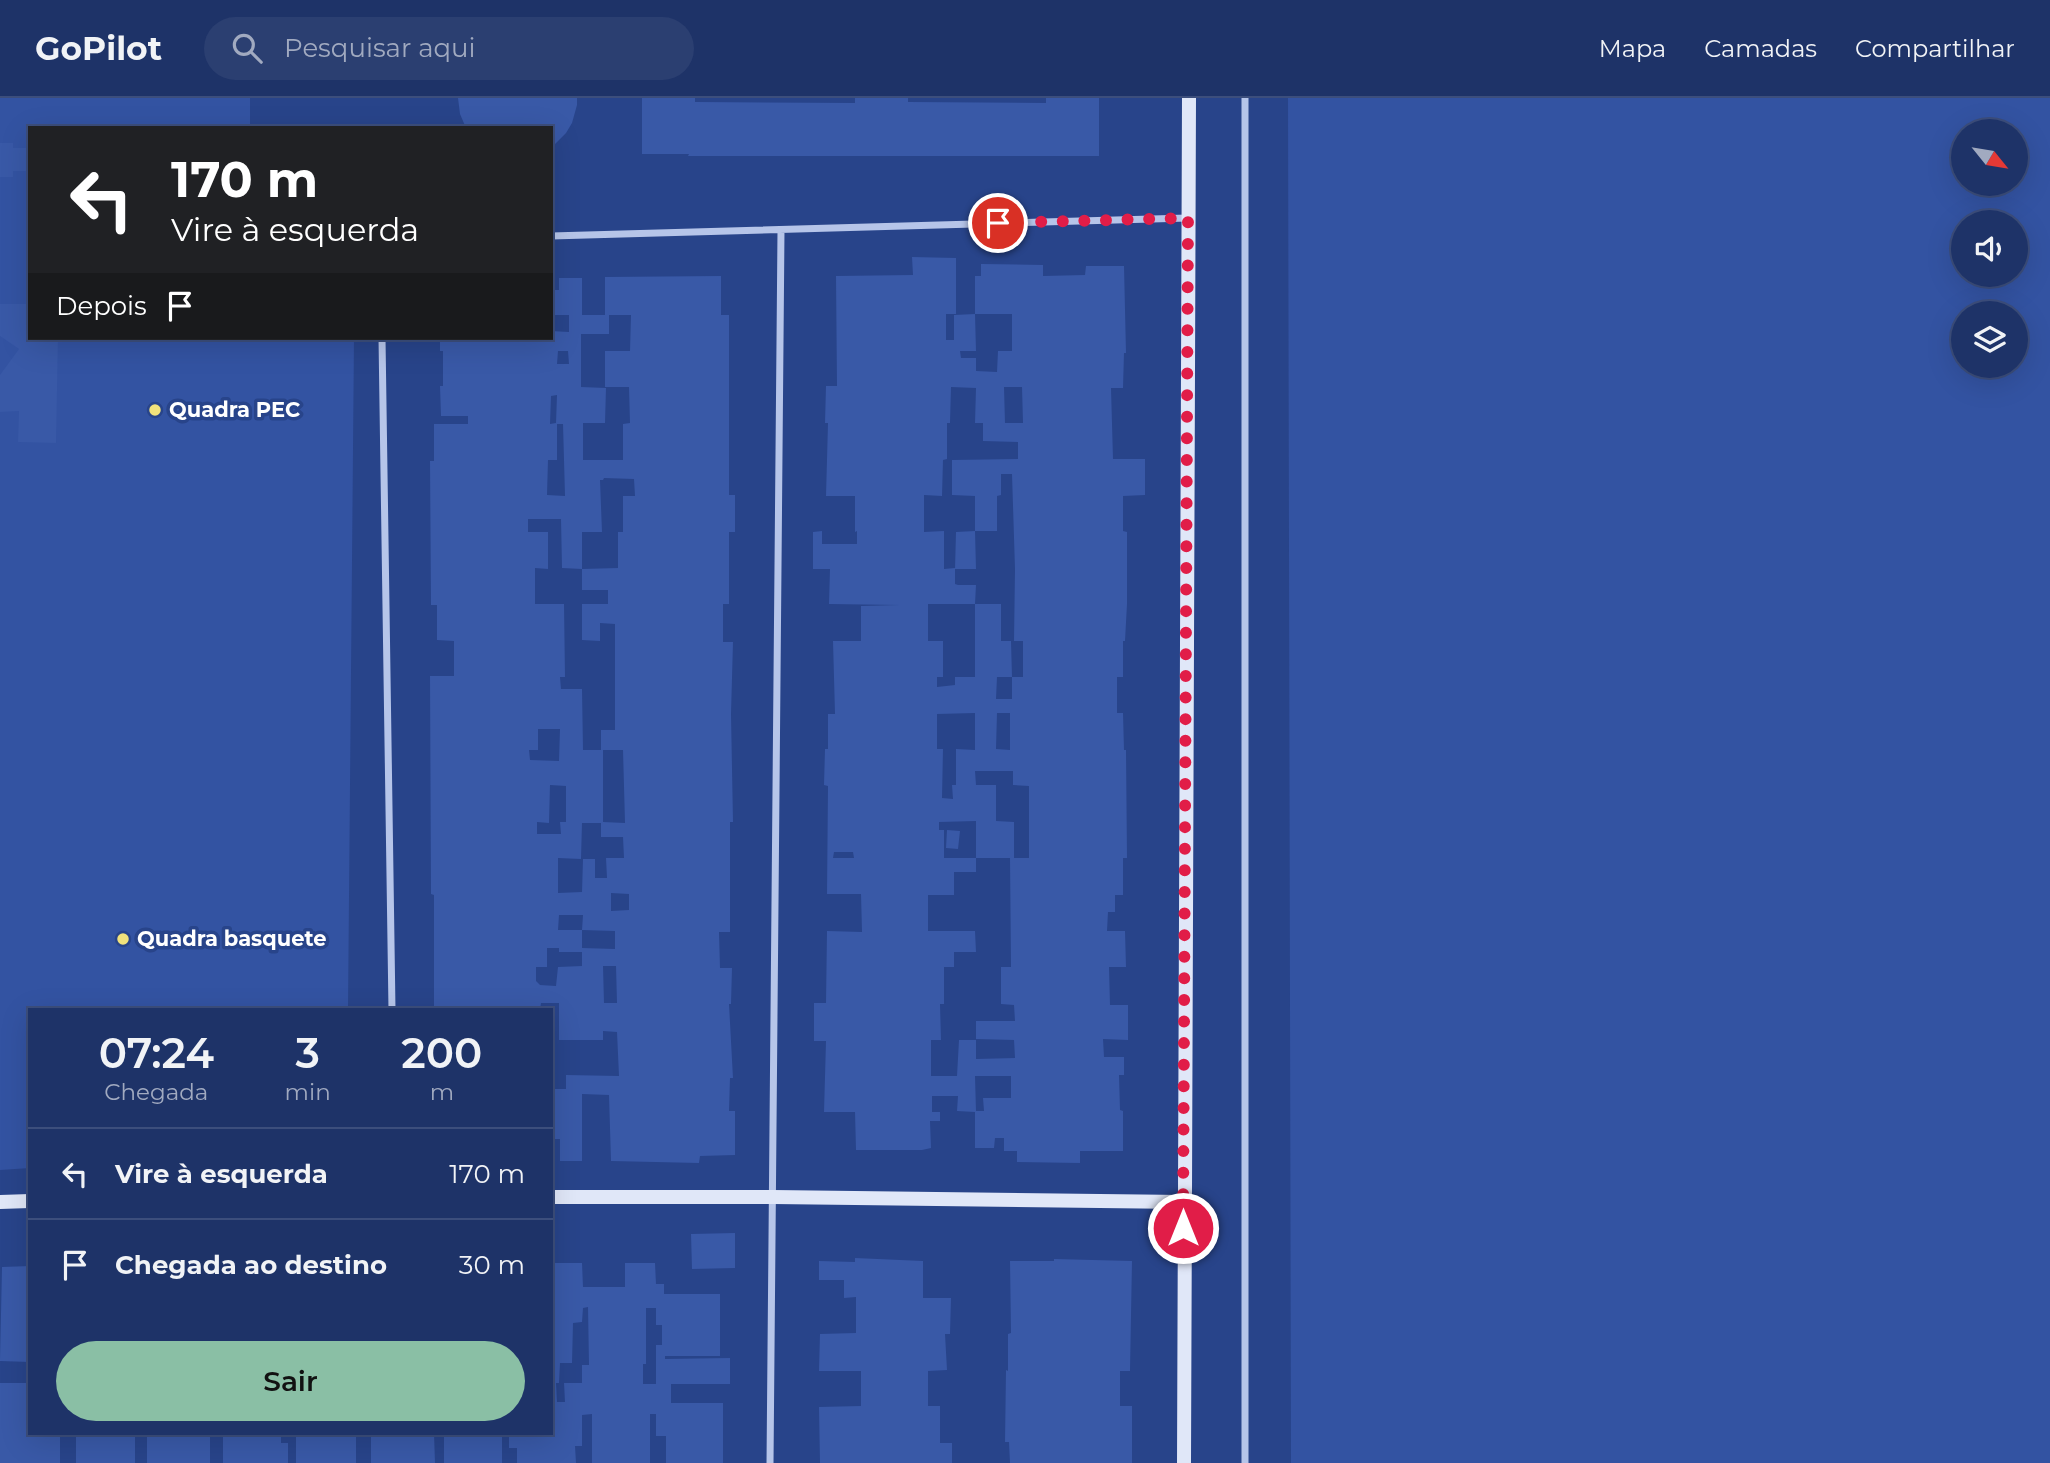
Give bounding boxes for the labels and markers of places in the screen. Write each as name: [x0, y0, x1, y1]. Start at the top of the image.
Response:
pin: [968, 193, 1028, 253]
place label: Quadra PEC: [169, 397, 300, 422]
marker: Quadra PEC: [147, 402, 163, 418]
place label: Quadra basquete: [137, 926, 326, 951]
marker: Quadra basquete: [115, 931, 131, 947]

